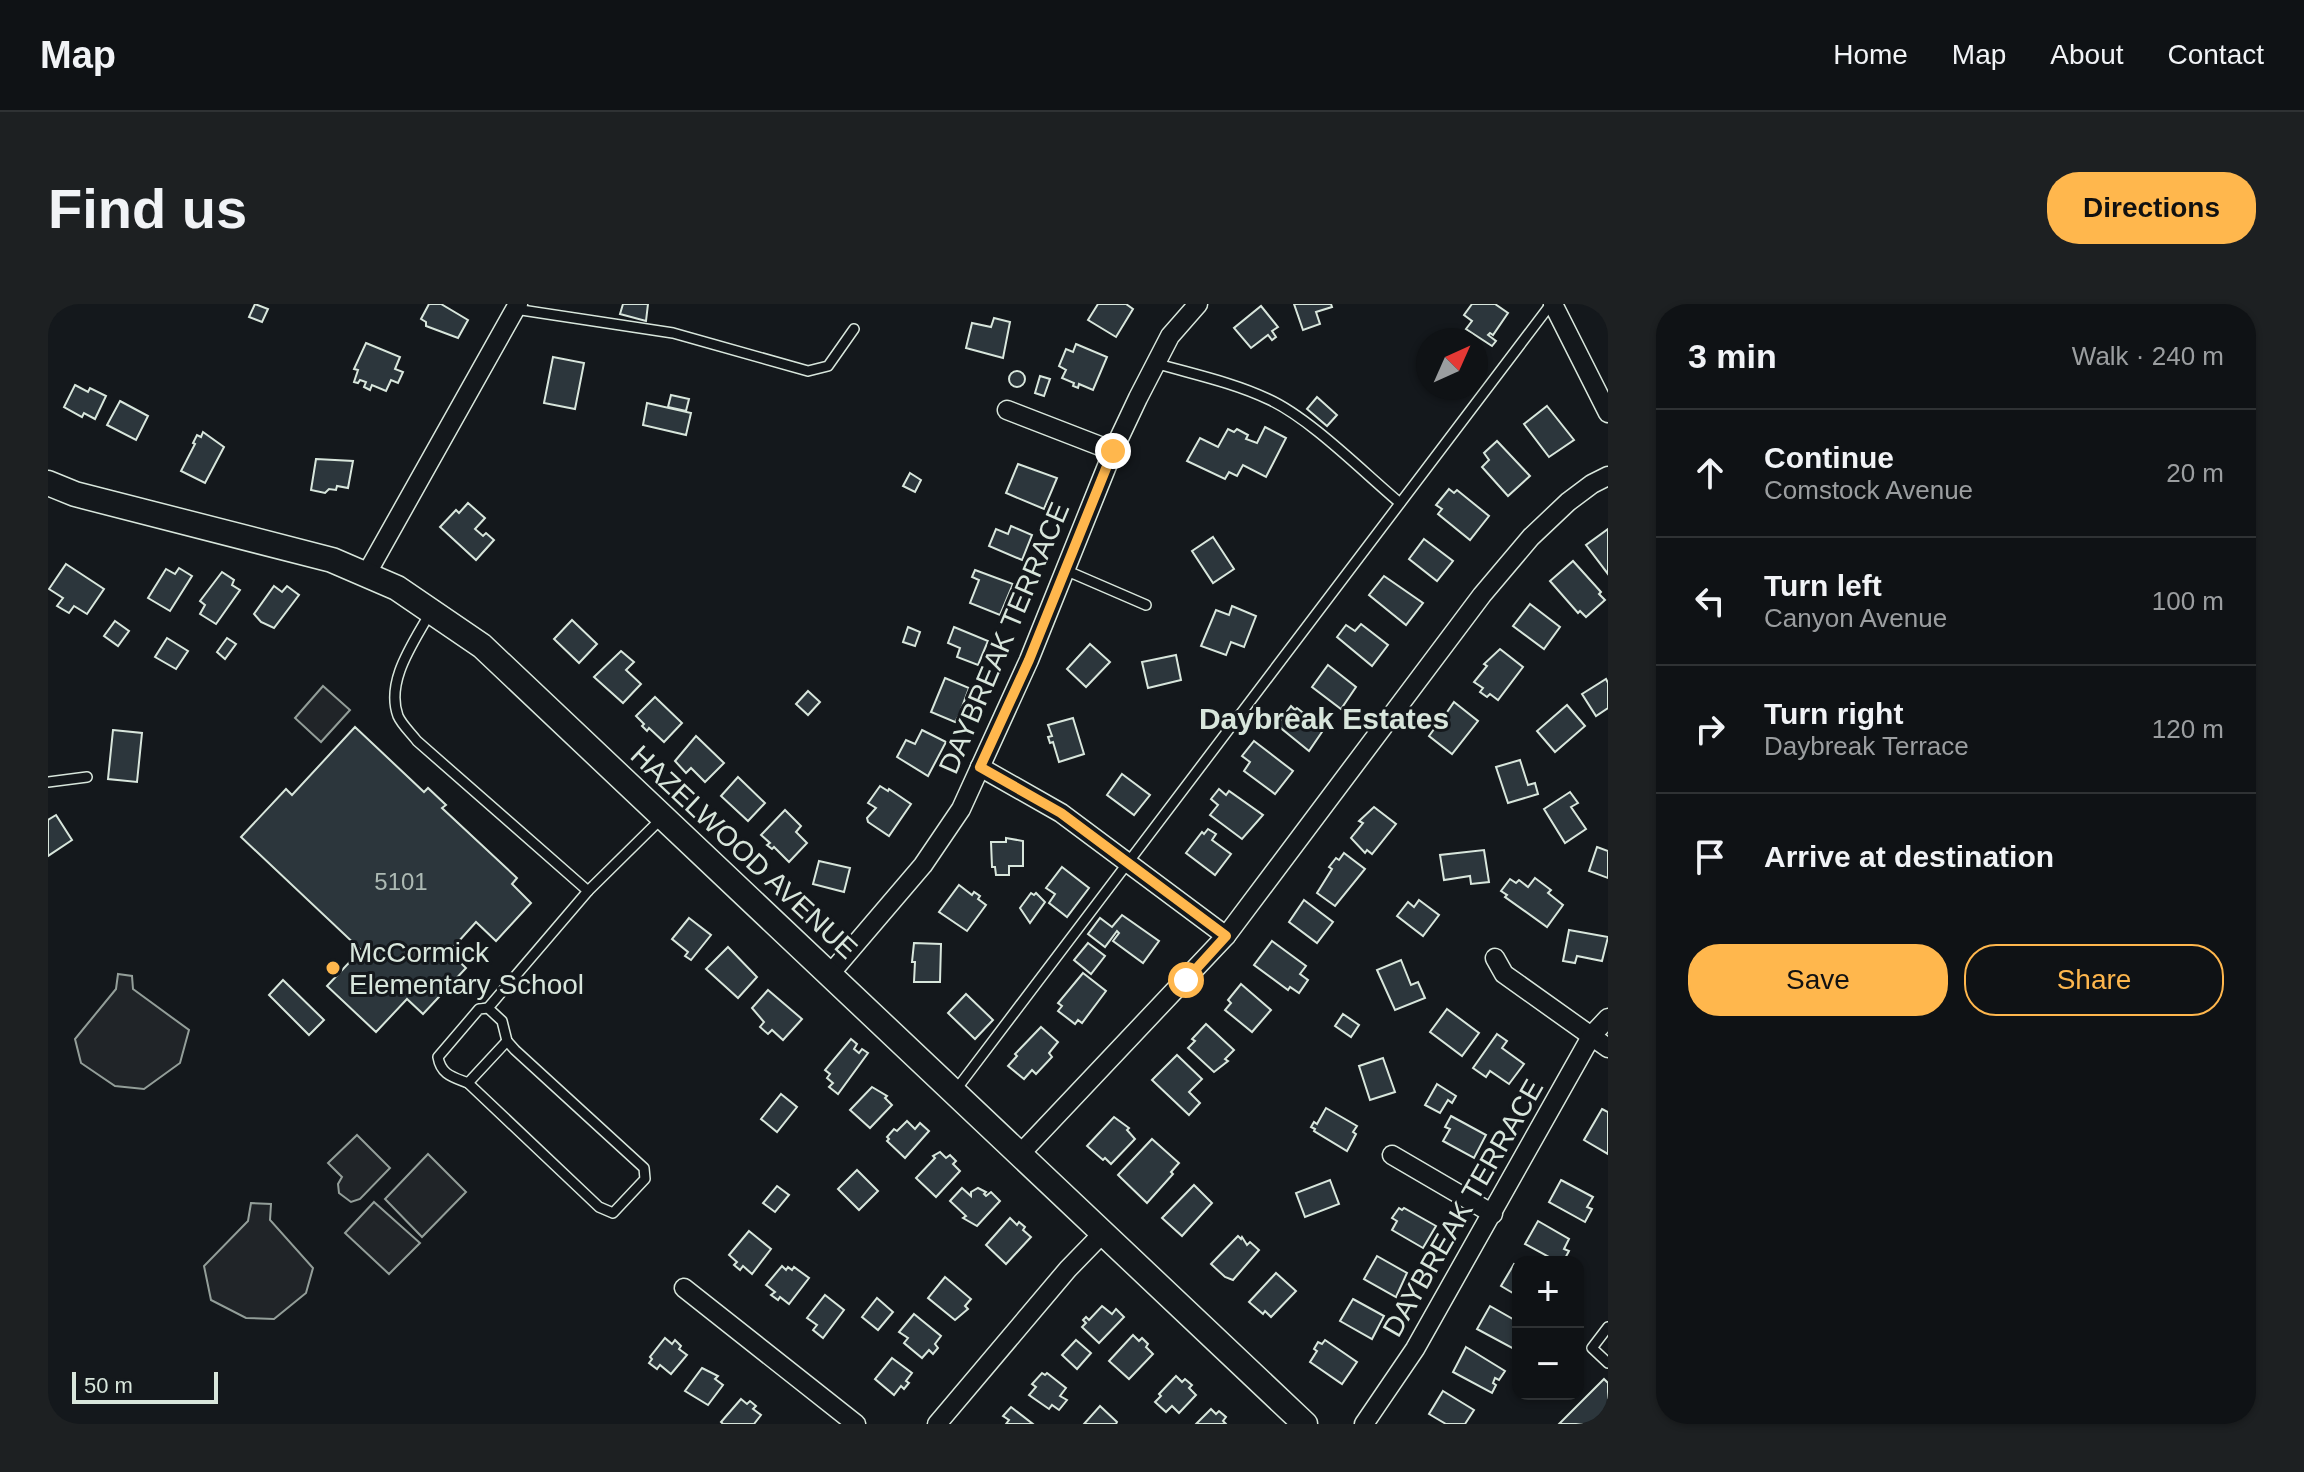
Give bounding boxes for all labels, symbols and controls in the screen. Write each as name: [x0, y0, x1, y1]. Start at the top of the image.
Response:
text: Map: [40, 34, 116, 76]
text: Home: [1833, 39, 1908, 70]
text: Map: [1952, 39, 2006, 70]
text: About: [2050, 39, 2124, 70]
text: Contact: [2168, 39, 2264, 70]
button: Directions: [2047, 172, 2256, 244]
text: Find us: [48, 177, 247, 240]
north arrow: [1416, 328, 1488, 400]
text: 3 min: [1688, 337, 1777, 375]
text: Walk · 240 m: [2072, 341, 2224, 371]
route end: [1095, 433, 1131, 469]
text: Continue: [1764, 441, 1894, 474]
icon: ahead: [1688, 451, 1732, 495]
text: 20 m: [2166, 458, 2224, 488]
text: Comstock Avenue: [1764, 475, 1973, 505]
street label: DAYBREAK TERRACE: [933, 498, 1075, 778]
text: Turn left: [1764, 569, 1882, 602]
icon: left: [1688, 579, 1732, 623]
text: 100 m: [2152, 586, 2224, 616]
text: Canyon Avenue: [1764, 603, 1947, 633]
text: Turn right: [1764, 697, 1903, 730]
district label: Daybreak Estates: [1199, 702, 1449, 735]
icon: right: [1688, 707, 1732, 751]
text: 120 m: [2152, 714, 2224, 744]
text: Daybreak Terrace: [1764, 731, 1969, 761]
street label: HAZELWOOD AVENUE: [625, 739, 863, 965]
icon: arrive: [1688, 835, 1732, 879]
text: Arrive at destination: [1764, 840, 2054, 873]
house number: 5101: [374, 868, 428, 895]
place label: McCormick Elementary School: [349, 937, 584, 1000]
button: Save: [1688, 944, 1948, 1016]
button: Share: [1964, 944, 2224, 1016]
marker: McCormick Elementary School: [324, 959, 342, 977]
route start: [1168, 962, 1204, 998]
street label: DAYBREAK TERRACE: [1377, 1074, 1549, 1342]
map controls: [1512, 1256, 1584, 1400]
button: +: [1512, 1256, 1584, 1328]
button: −: [1512, 1328, 1584, 1400]
scale bar: [72, 1368, 218, 1404]
text: 50 m: [84, 1373, 133, 1398]

